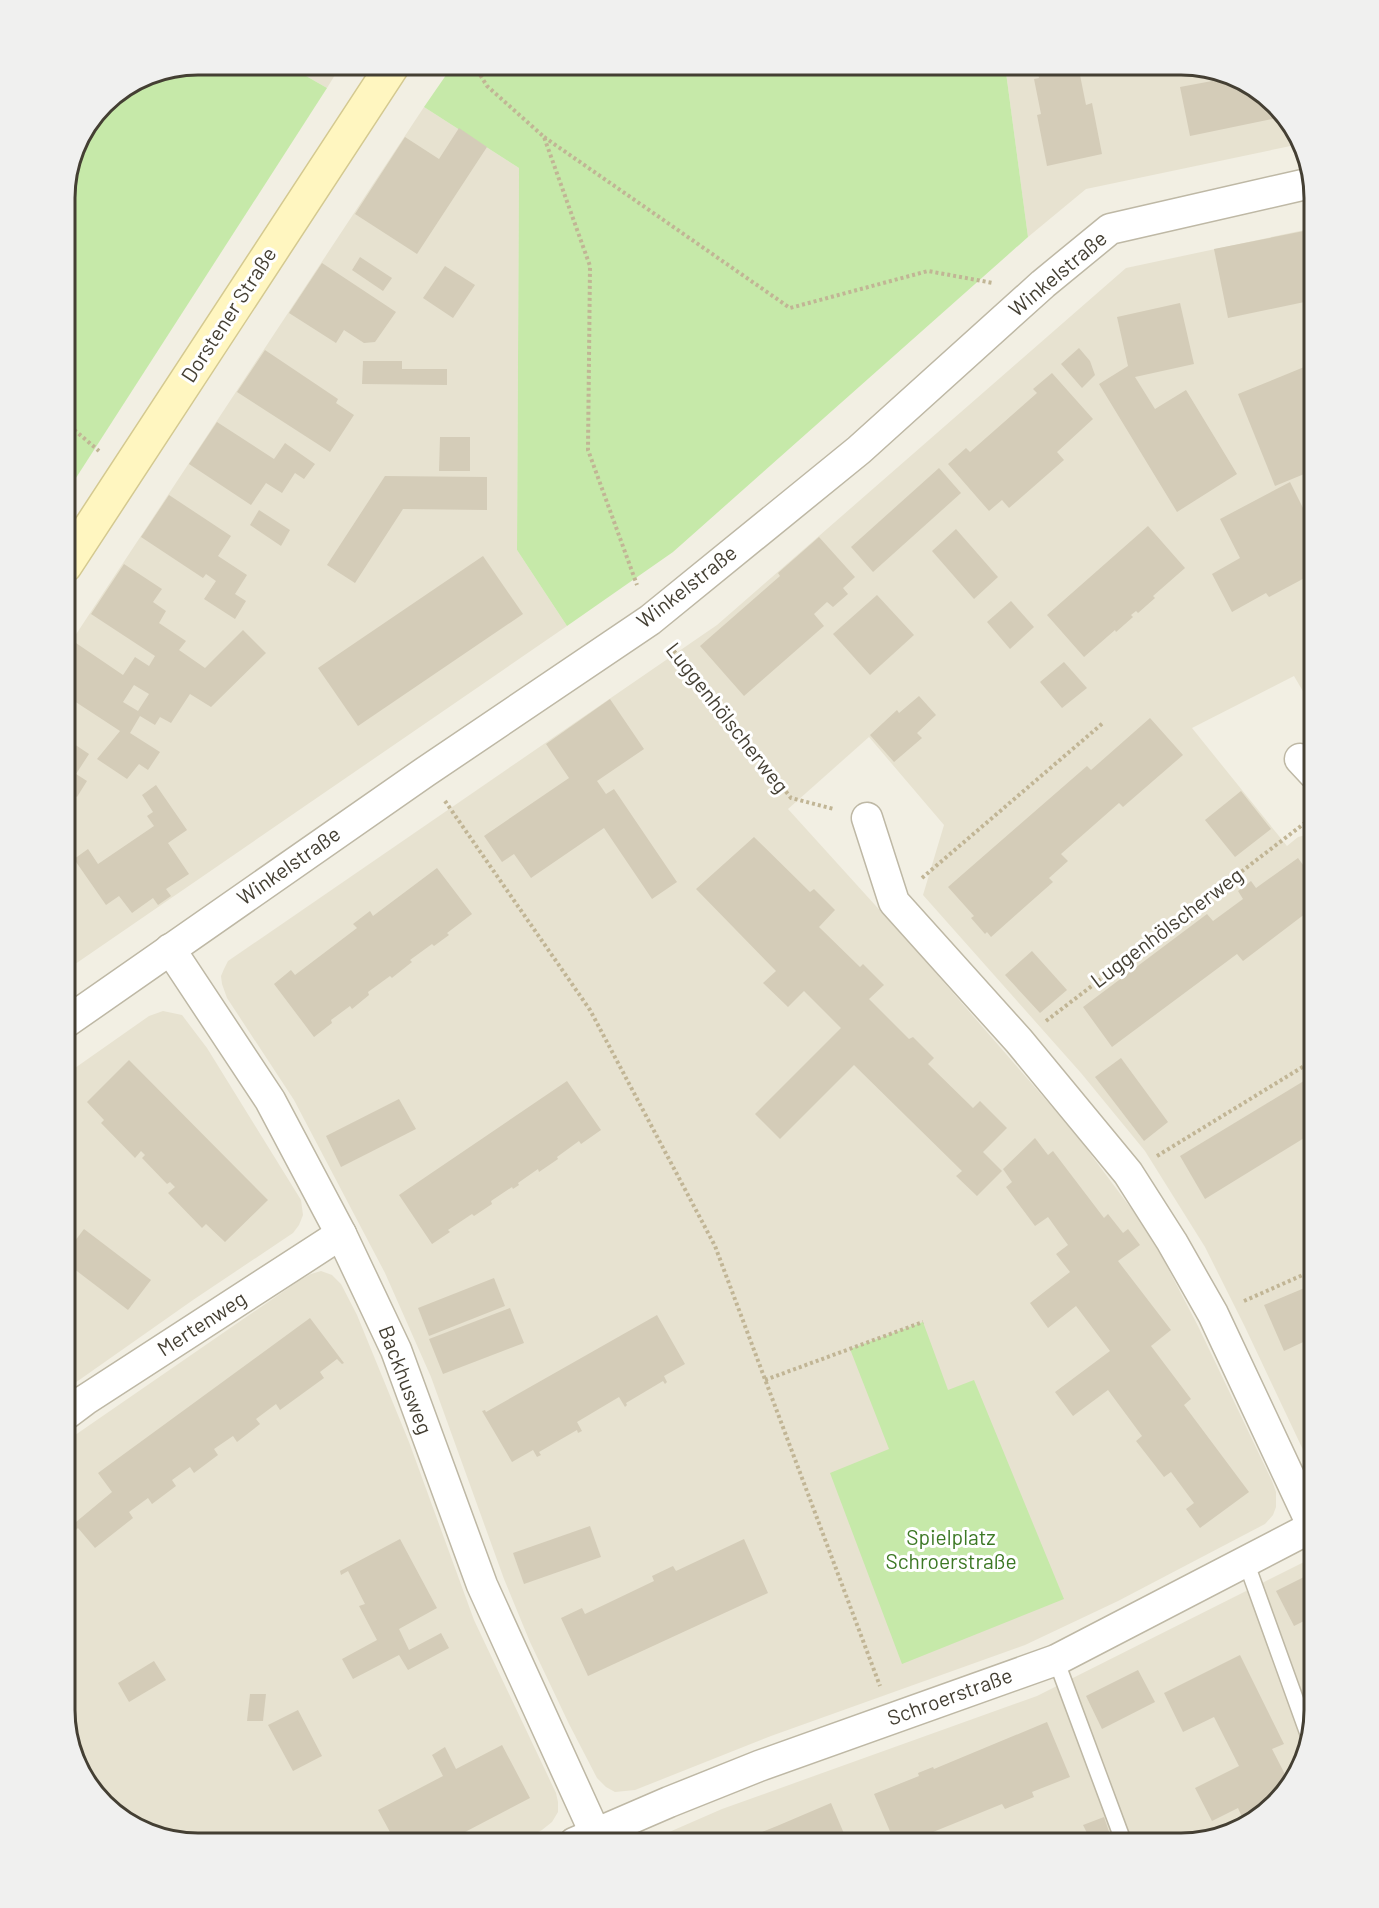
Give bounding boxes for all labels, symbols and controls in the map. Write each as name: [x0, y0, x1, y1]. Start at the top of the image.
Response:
street label: Winkelstraße: [1003, 225, 1111, 321]
street label: Dorstener Straße: [175, 242, 281, 386]
street label: Winkelstraße: [631, 539, 741, 633]
street label: Luggenhölscherweg: [662, 637, 795, 797]
street label: Winkelstraße: [232, 820, 345, 909]
street label: Luggenhölscherweg: [1085, 861, 1247, 992]
street label: Mertenweg: [152, 1285, 250, 1361]
street label: Backhusweg: [374, 1322, 439, 1437]
park label: Spielplatz Schroerstraße: [885, 1524, 1017, 1573]
street label: Schroerstraße: [884, 1661, 1015, 1730]

